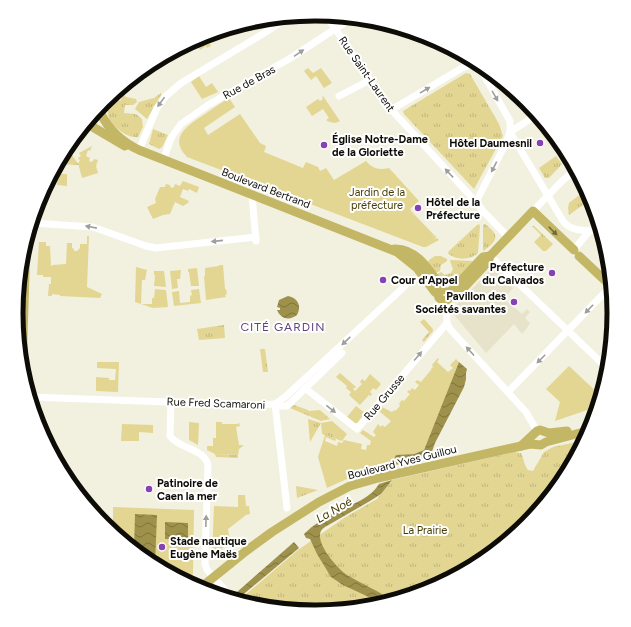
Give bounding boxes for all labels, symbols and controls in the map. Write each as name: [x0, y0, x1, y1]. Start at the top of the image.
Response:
street label: Rue Saint-Laurent: [336, 34, 397, 114]
one-way arrow: [293, 49, 304, 57]
street label: Rue de Bras: [221, 63, 278, 102]
one-way arrow: [419, 87, 431, 94]
one-way arrow: [492, 90, 499, 102]
one-way arrow: [157, 97, 165, 108]
place label: Église Notre-Dame de la Gloriette: [332, 132, 428, 159]
place label: Hôtel Daumesnil: [449, 137, 532, 150]
marker: Hôtel Daumesnil: [535, 138, 545, 148]
marker: Église Notre-Dame de la Gloriette: [319, 140, 329, 150]
one-way arrow: [491, 161, 497, 173]
street label: Boulevard Bertrand: [220, 166, 312, 211]
one-way arrow: [444, 168, 454, 178]
park label: Jardin de la préfecture: [349, 186, 405, 212]
place label: Hôtel de la Préfecture: [426, 196, 480, 222]
marker: Hôtel de la Préfecture: [413, 203, 423, 213]
one-way arrow: [84, 224, 97, 230]
one-way arrow: [548, 226, 558, 236]
one-way arrow: [211, 238, 223, 244]
place label: Préfecture du Calvados: [482, 261, 544, 287]
marker: Préfecture du Calvados: [547, 268, 557, 278]
place label: Cour d'Appel: [391, 274, 458, 287]
marker: Cour d'Appel: [378, 275, 388, 285]
place label: Pavillon des Sociétés savantes: [415, 290, 506, 316]
marker: Pavillon des Sociétés savantes: [509, 297, 519, 307]
one-way arrow: [585, 304, 594, 314]
district label: CITÉ GARDIN: [240, 320, 326, 334]
one-way arrow: [341, 336, 351, 346]
one-way arrow: [465, 345, 474, 356]
one-way arrow: [413, 351, 422, 362]
one-way arrow: [536, 354, 546, 364]
street label: Rue Grusse: [361, 372, 407, 423]
street label: Rue Fred Scamaroni: [166, 395, 265, 412]
one-way arrow: [326, 404, 337, 413]
street label: Boulevard Yves Guillou: [346, 443, 458, 482]
place label: Patinoire de Caen la mer: [157, 477, 218, 503]
marker: Patinoire de Caen la mer: [144, 484, 154, 494]
water label: La Noé: [314, 494, 355, 526]
one-way arrow: [203, 514, 209, 527]
park label: La Prairie: [403, 524, 447, 537]
place label: Stade nautique Eugène Maës: [170, 535, 247, 561]
marker: Stade nautique Eugène Maës: [157, 542, 167, 552]

